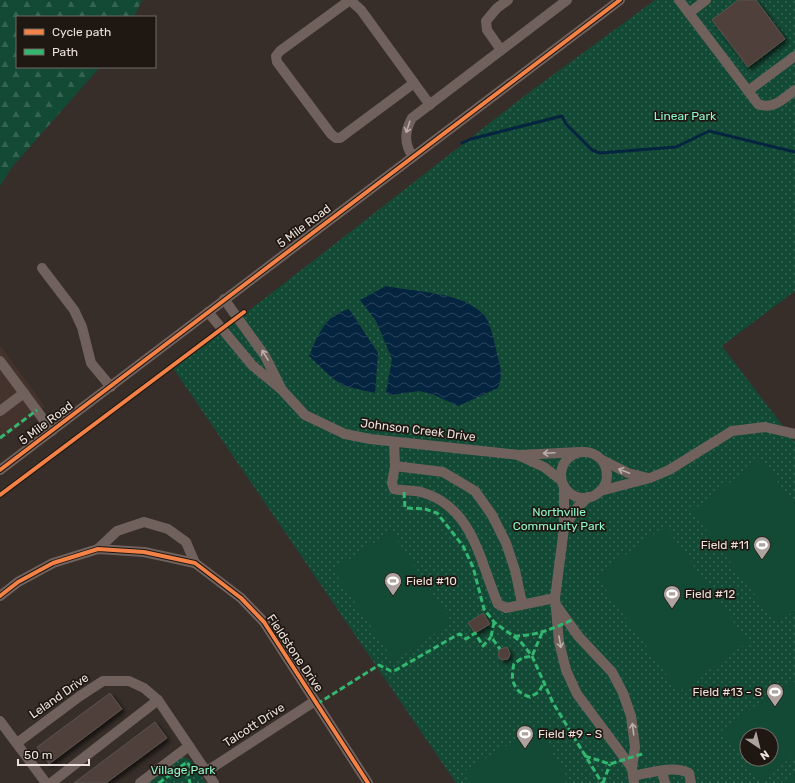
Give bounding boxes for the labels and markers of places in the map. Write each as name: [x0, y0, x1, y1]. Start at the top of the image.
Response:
sports icon: Field #11: [752, 535, 772, 560]
place label: Field #11: [701, 538, 749, 552]
sports icon: Field #10: [383, 571, 403, 596]
place label: Field #10: [406, 574, 457, 588]
sports icon: Field #12: [662, 584, 682, 609]
place label: Field #12: [685, 587, 735, 601]
sports icon: Field #13 - S: [765, 682, 785, 707]
place label: Field #13 - S: [693, 685, 762, 699]
sports icon: Field #9 - S: [515, 724, 535, 749]
place label: Field #9 - S: [538, 727, 602, 741]

